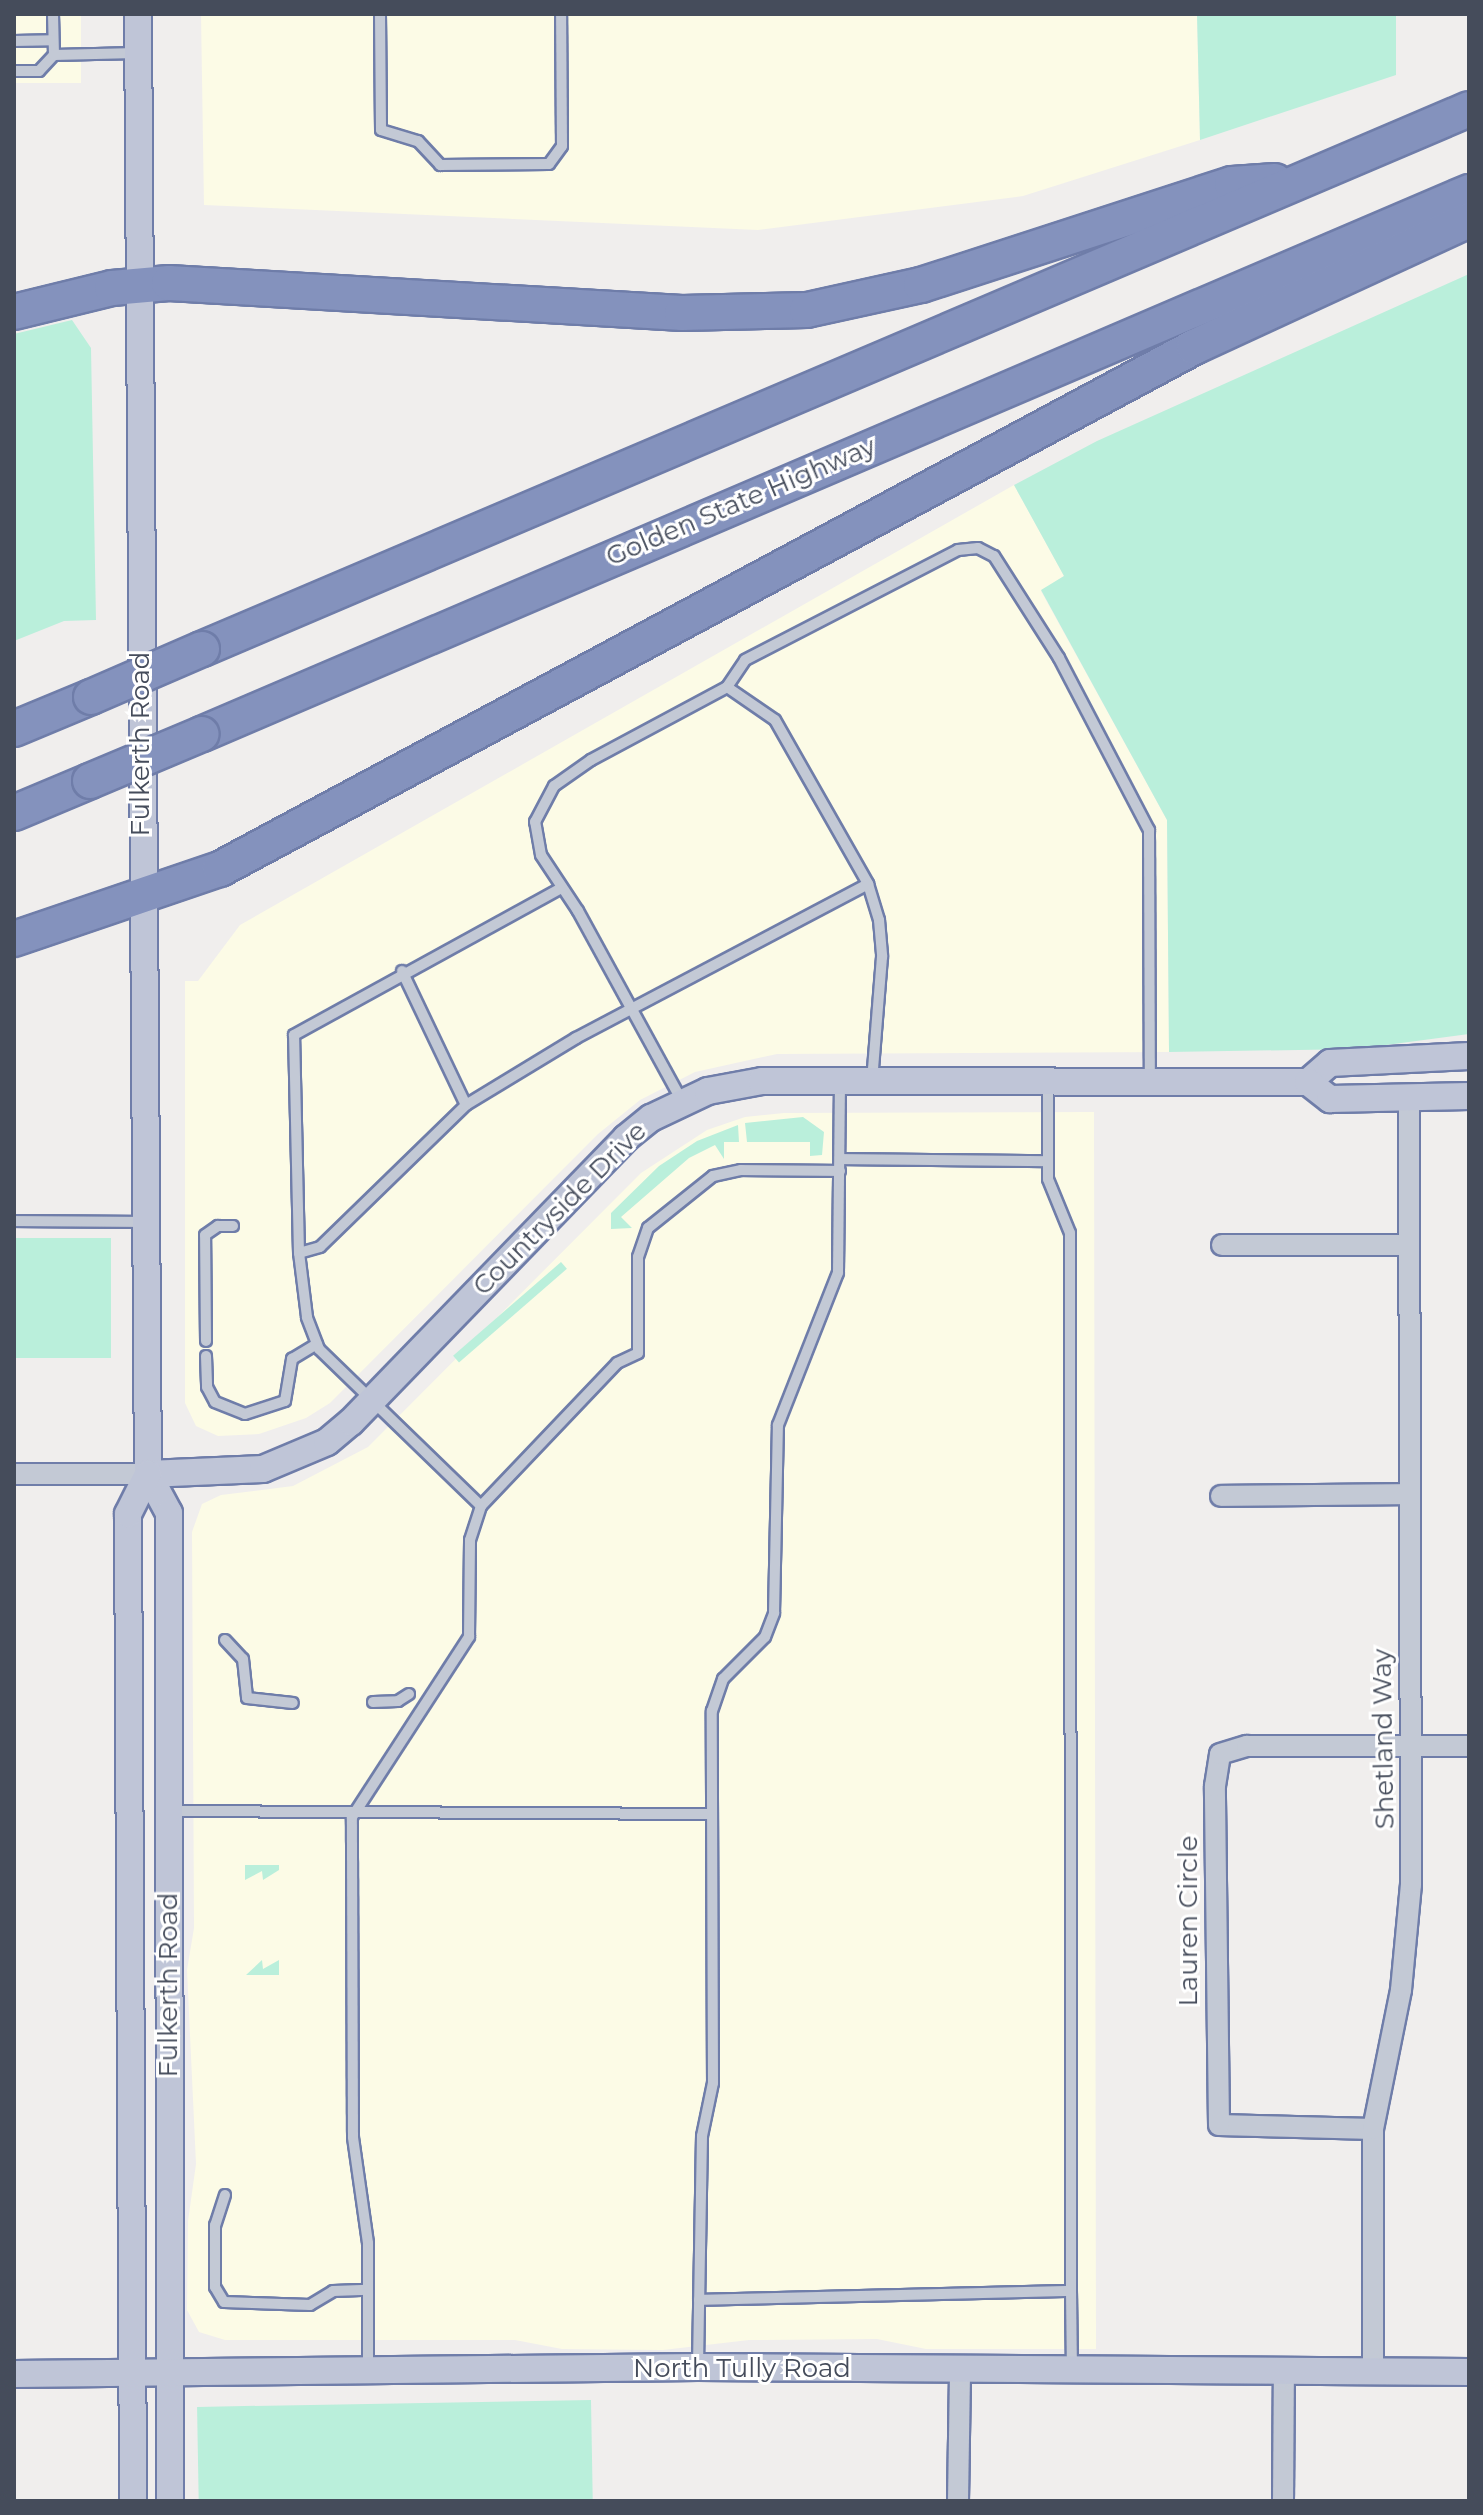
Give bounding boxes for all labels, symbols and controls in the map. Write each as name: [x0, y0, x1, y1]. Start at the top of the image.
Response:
street label: Golden State Highway: [602, 431, 880, 573]
street label: Fulkerth Road: [125, 652, 157, 836]
street label: Countryside Drive: [467, 1116, 653, 1302]
street label: Shetland Way: [1367, 1648, 1401, 1830]
street label: Lauren Circle: [1173, 1836, 1205, 2006]
street label: Fulkerth Road: [153, 1893, 185, 2077]
street label: North Tully Road: [633, 2353, 851, 2385]

